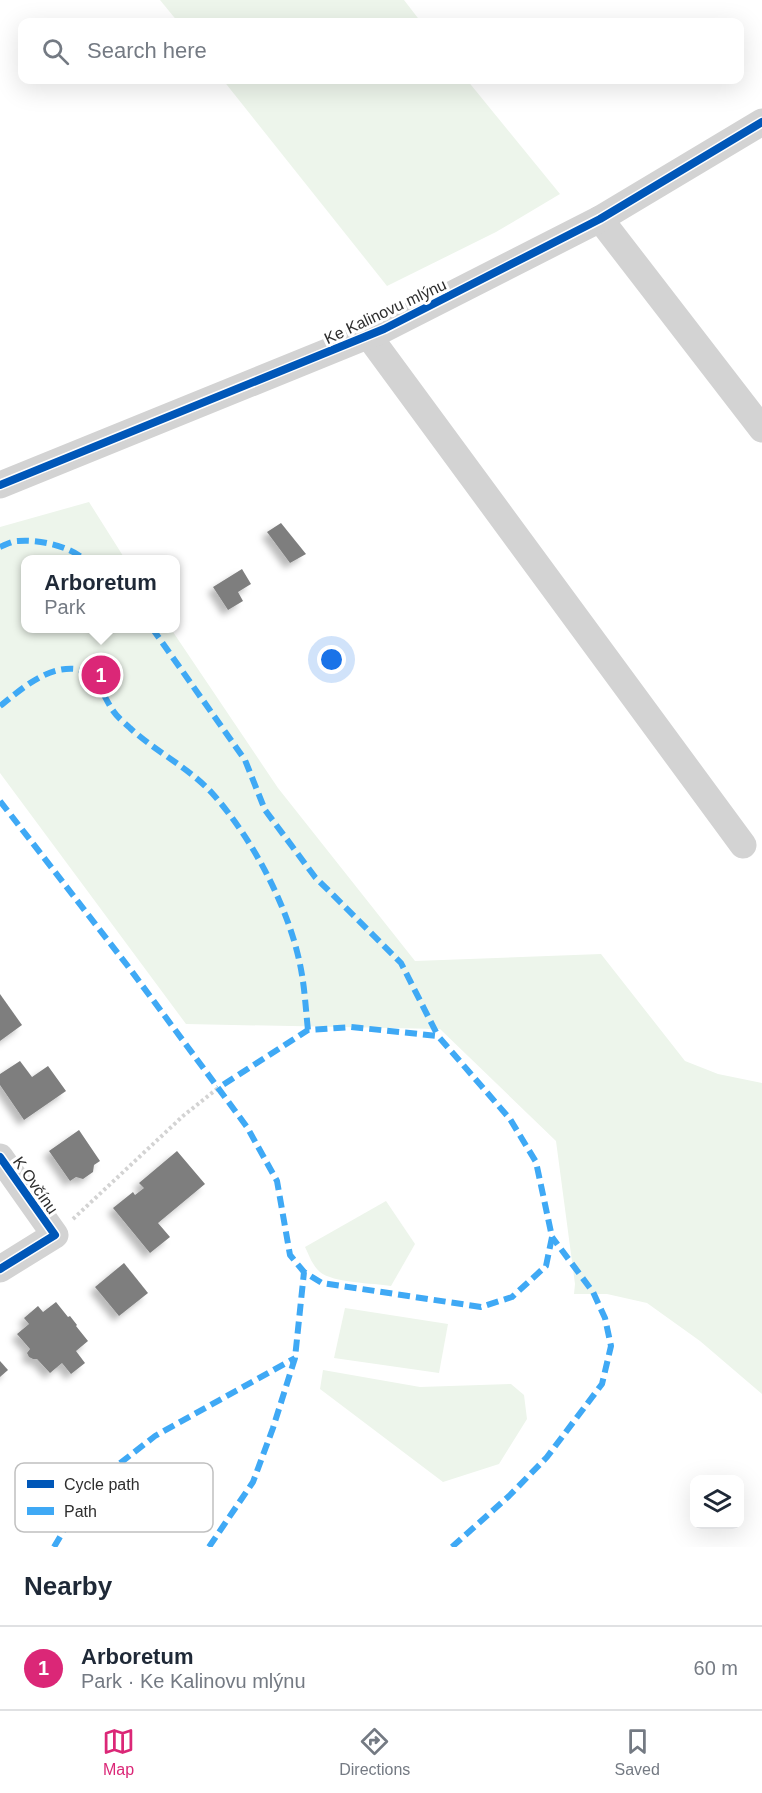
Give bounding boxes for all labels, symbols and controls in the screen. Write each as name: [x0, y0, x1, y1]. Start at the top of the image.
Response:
search box: [18, 18, 744, 84]
icon: search: [39, 35, 72, 68]
text: Search here: [87, 38, 207, 63]
street label: Ke Kalinovu mlýnu: [322, 276, 449, 347]
popup: [21, 555, 180, 633]
text: Arboretum: [44, 570, 157, 595]
text: Park: [44, 596, 85, 618]
your location: [317, 645, 346, 674]
pin: 1: [82, 652, 120, 698]
street label: K Ovčínu: [10, 1153, 61, 1217]
legend: [15, 1463, 213, 1532]
map controls: [690, 1475, 744, 1529]
button: layers: [690, 1475, 744, 1529]
text: Cycle path: [64, 1476, 140, 1493]
text: Path: [64, 1503, 97, 1520]
text: Nearby: [24, 1571, 112, 1601]
text: Arboretum: [81, 1644, 193, 1669]
text: 1: [38, 1657, 49, 1679]
text: 60 m: [694, 1657, 738, 1679]
text: Park · Ke Kalinovu mlýnu: [81, 1670, 306, 1692]
tab: Map: [102, 1725, 135, 1779]
tab: Directions: [339, 1725, 410, 1779]
tab: Saved: [615, 1725, 660, 1779]

